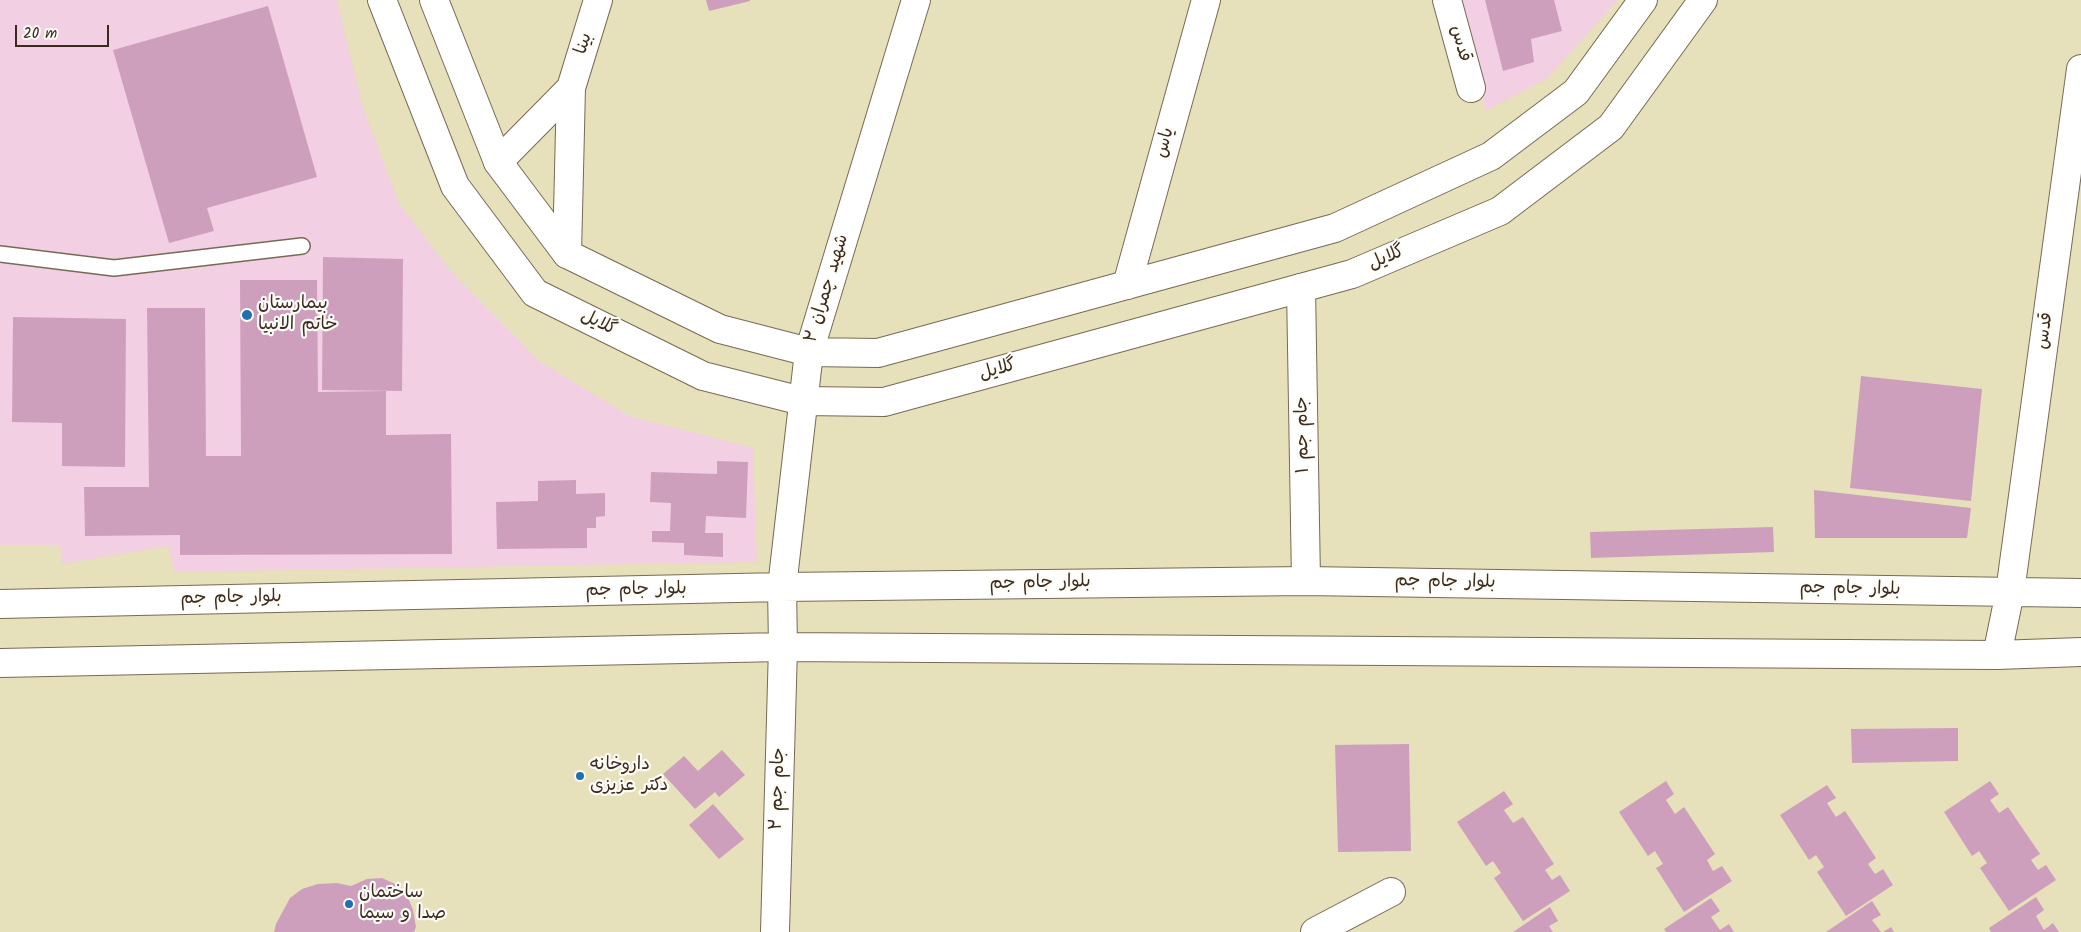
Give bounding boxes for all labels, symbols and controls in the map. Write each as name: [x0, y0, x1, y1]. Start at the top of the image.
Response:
scale bar: [18, 15, 111, 47]
text: 20 m: [23, 22, 57, 46]
street label: قدس: [1444, 23, 1474, 65]
street label: بینا: [572, 31, 598, 57]
street label: یاس: [1152, 126, 1180, 160]
street label: شهید چمران ۲: [801, 232, 855, 346]
street label: گلایل: [1366, 242, 1408, 276]
place label: بیمارستان خاتم الانبیا: [258, 294, 338, 336]
street label: گلایل: [577, 306, 619, 342]
marker: بیمارستان خاتم الانبیا: [240, 308, 254, 322]
street label: قدس: [2033, 311, 2059, 351]
street label: گلایل: [977, 356, 1019, 386]
street label: جام جم ۱: [1293, 396, 1315, 474]
street label: بلوار جام جم: [1394, 571, 1496, 595]
street label: بلوار جام جم: [989, 572, 1091, 596]
street label: بلوار جام جم: [1799, 578, 1901, 602]
street label: بلوار جام جم: [585, 579, 687, 603]
street label: بلوار جام جم: [180, 587, 282, 611]
street label: جام جم ۲: [767, 747, 791, 831]
place label: داروخانه دکتر عزیزی: [590, 755, 668, 798]
marker: داروخانه دکتر عزیزی: [574, 770, 586, 782]
place label: ساختمان صدا و سیما: [359, 883, 446, 926]
marker: ساختمان صدا و سیما: [343, 898, 355, 910]

